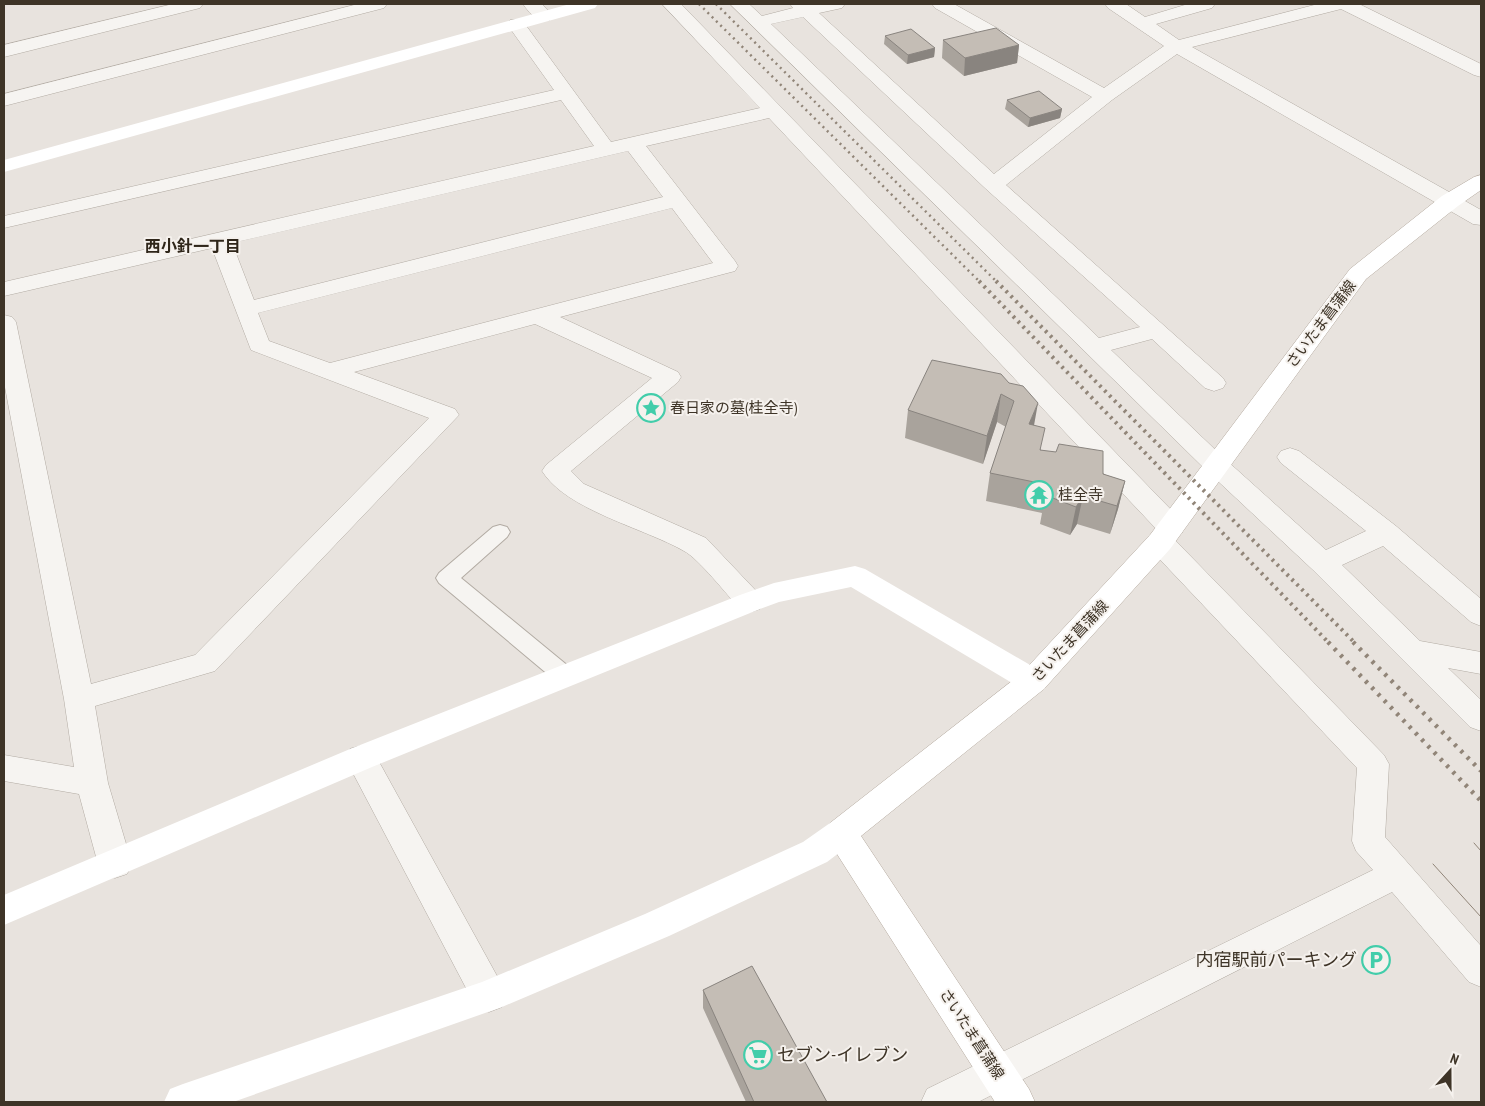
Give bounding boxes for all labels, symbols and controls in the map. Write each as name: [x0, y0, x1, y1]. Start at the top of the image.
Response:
district label: 西小針一丁目: [145, 236, 241, 256]
street label: さいたま菖蒲線: [1282, 276, 1360, 371]
place icon: 春日家の墓(桂全寺): [636, 393, 666, 423]
place label: 春日家の墓(桂全寺): [670, 398, 797, 417]
temple icon: 桂全寺: [1024, 480, 1054, 510]
place label: 桂全寺: [1058, 485, 1103, 504]
street label: さいたま菖蒲線: [1027, 596, 1112, 685]
parking icon: 内宿駅前パーキング: [1361, 945, 1391, 975]
place label: 内宿駅前パーキング: [1196, 948, 1357, 971]
street label: さいたま菖蒲線: [936, 985, 1009, 1083]
supermarket icon: セブン-イレブン: [743, 1040, 773, 1070]
place label: セブン-イレブン: [777, 1043, 908, 1066]
north arrow: [1425, 1046, 1475, 1096]
text: N: [1448, 1049, 1461, 1069]

